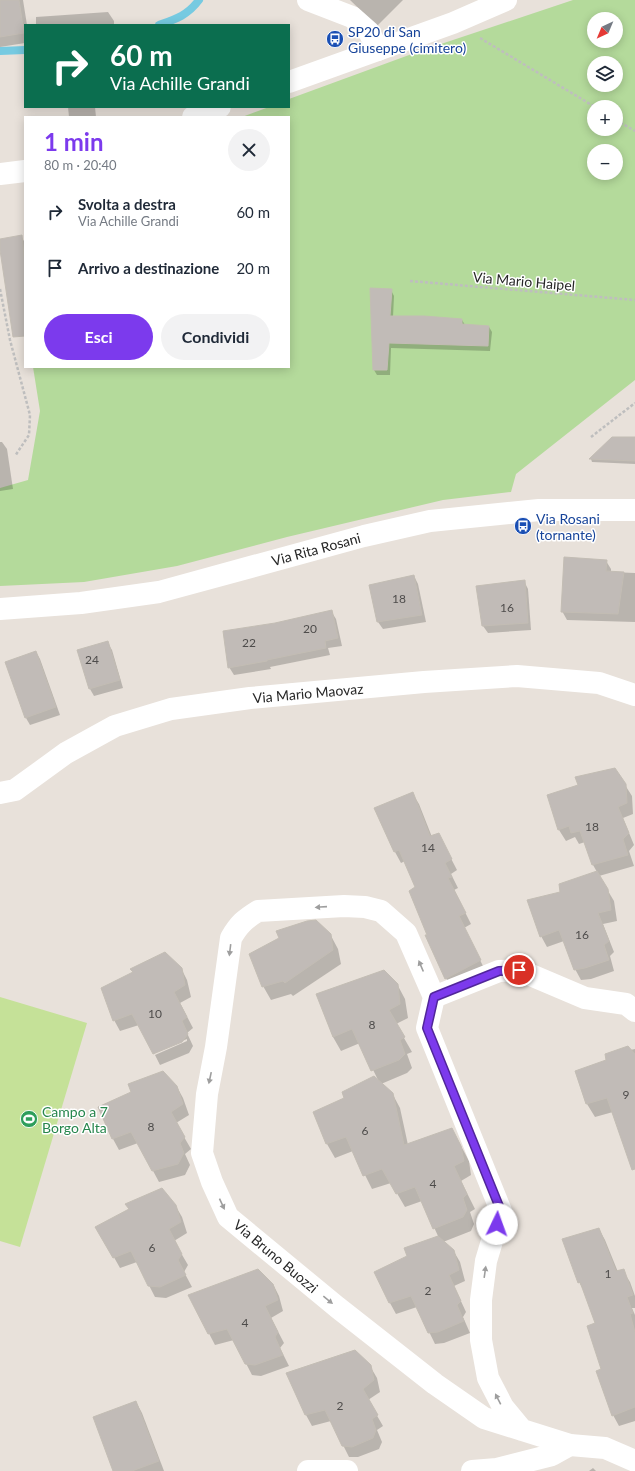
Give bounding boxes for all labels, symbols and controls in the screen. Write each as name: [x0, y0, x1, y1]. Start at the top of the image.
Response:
north arrow: [587, 12, 623, 48]
map controls: [587, 12, 623, 180]
place label: SP20 di San Giuseppe (cimitero): [348, 23, 466, 56]
bus stop icon: SP20 di San Giuseppe (cimitero): [325, 29, 345, 49]
text: 60 m: [110, 38, 173, 72]
icon: right: [44, 40, 96, 92]
button: layers: [587, 56, 623, 92]
text: Via Achille Grandi: [110, 72, 250, 94]
button: +: [587, 100, 623, 136]
text: 1 min: [44, 127, 104, 156]
button: close: [228, 129, 270, 171]
button: −: [587, 144, 623, 180]
text: 80 m · 20:40: [44, 157, 117, 173]
text: Svolta a destra: [78, 195, 176, 213]
icon: right: [44, 201, 66, 223]
text: 60 m: [236, 203, 270, 221]
text: Via Achille Grandi: [78, 213, 179, 229]
icon: arrive: [44, 257, 66, 279]
text: Arrivo a destinazione: [78, 259, 219, 277]
text: 20 m: [236, 259, 270, 277]
street label: Via Mario Haipel: [472, 268, 576, 294]
button: Esci: [44, 314, 153, 360]
button: Condividi: [161, 314, 270, 360]
place label: Via Rosani (tornante): [536, 510, 600, 543]
bus stop icon: Via Rosani (tornante): [513, 516, 533, 536]
street label: Via Rita Rosani: [270, 529, 362, 569]
house number: 18: [392, 591, 406, 606]
house number: 16: [500, 600, 514, 615]
house number: 20: [303, 621, 317, 636]
house number: 22: [242, 635, 256, 650]
house number: 24: [85, 652, 99, 667]
street label: Via Mario Maovaz: [252, 680, 364, 706]
house number: 18: [585, 819, 599, 834]
house number: 14: [421, 840, 435, 855]
one-way arrow: [315, 904, 327, 911]
house number: 16: [575, 927, 589, 942]
one-way arrow: [227, 944, 233, 956]
pin: [502, 953, 536, 987]
one-way arrow: [417, 959, 423, 971]
icon: arrive: [508, 959, 530, 981]
house number: 10: [148, 1006, 162, 1021]
house number: 8: [369, 1017, 376, 1032]
one-way arrow: [206, 1072, 212, 1084]
house number: 9: [623, 1087, 630, 1102]
place label: Campo a 7 Borgo Alta: [42, 1103, 108, 1136]
sports icon: Campo a 7 Borgo Alta: [19, 1109, 39, 1129]
house number: 8: [148, 1119, 155, 1134]
house number: 6: [362, 1123, 369, 1138]
house number: 4: [430, 1176, 437, 1191]
one-way arrow: [219, 1198, 225, 1210]
position arrow: [476, 1203, 518, 1245]
street label: Via Bruno Buozzi: [230, 1216, 322, 1296]
house number: 6: [149, 1240, 156, 1255]
one-way arrow: [482, 1266, 488, 1278]
house number: 1: [605, 1266, 612, 1281]
house number: 2: [425, 1283, 432, 1298]
one-way arrow: [323, 1295, 333, 1304]
house number: 4: [242, 1315, 249, 1330]
one-way arrow: [495, 1393, 501, 1404]
house number: 2: [337, 1398, 344, 1413]

